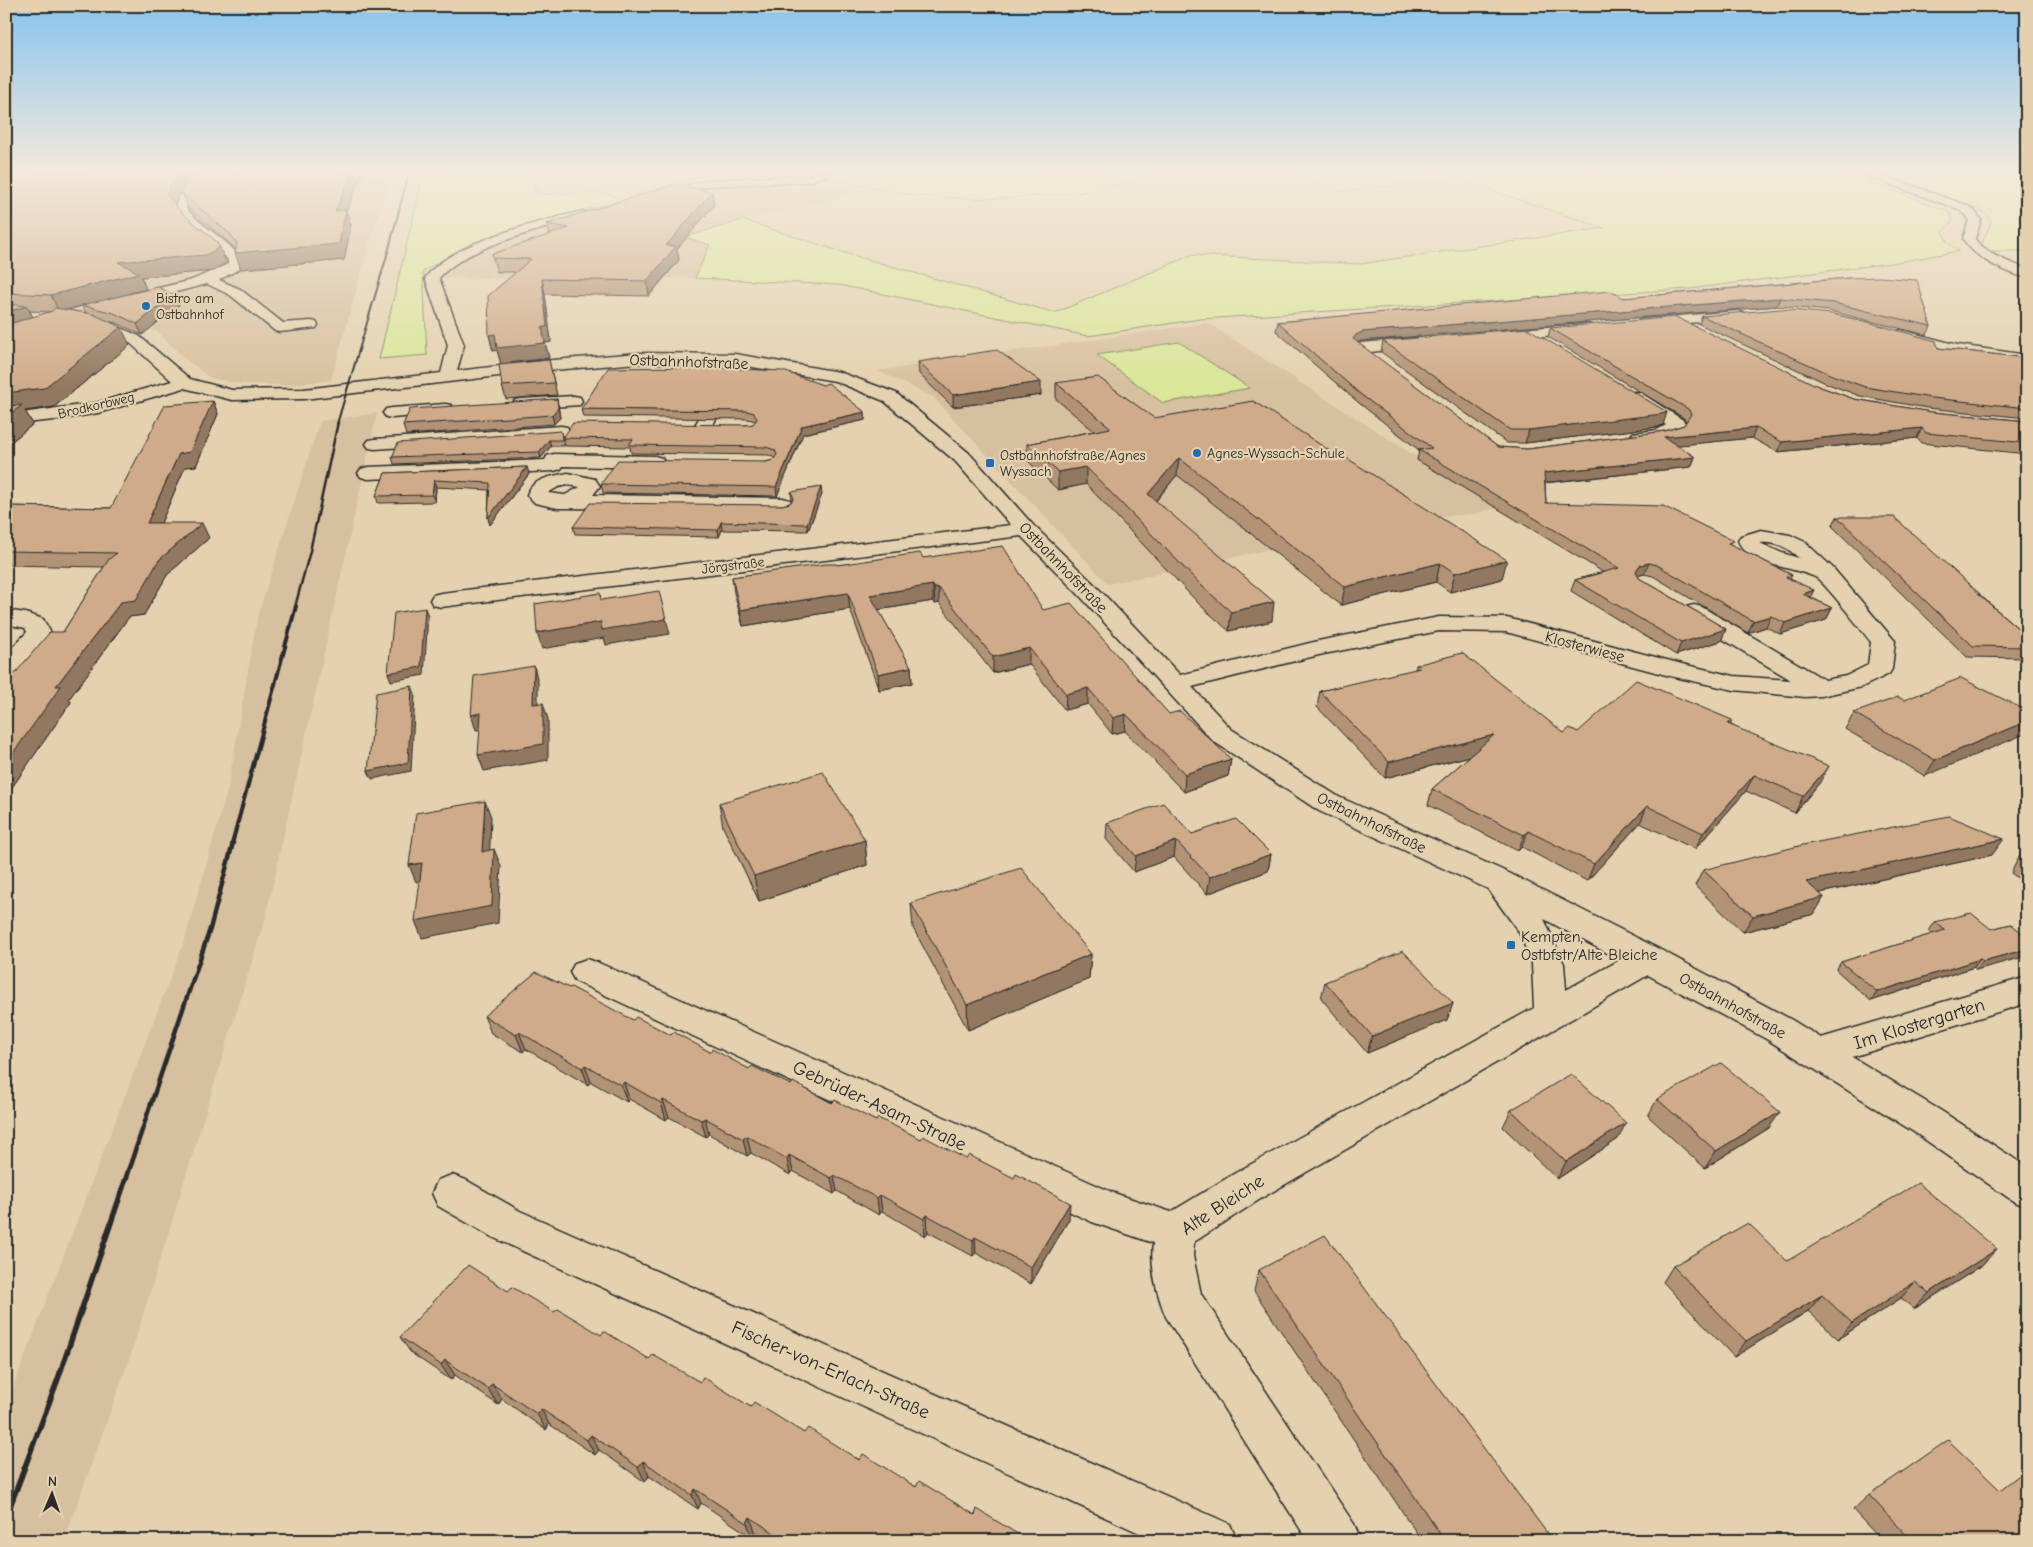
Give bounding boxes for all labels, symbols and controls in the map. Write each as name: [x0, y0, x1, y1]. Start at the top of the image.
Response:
place label: Bistro am Ostbahnhof: [156, 290, 225, 323]
marker: Bistro am Ostbahnhof: [140, 300, 152, 312]
street label: Ostbahnhofstraße: [629, 351, 749, 373]
street label: Brodkorbweg: [56, 388, 136, 423]
place label: Agnes-Wyssach-Schule: [1207, 445, 1345, 462]
place label: Ostbahnhofstraße/Agnes Wyssach: [1000, 447, 1146, 480]
marker: Agnes-Wyssach-Schule: [1191, 447, 1203, 459]
marker: Ostbahnhofstraße/Agnes Wyssach: [984, 457, 996, 469]
street label: Ostbahnhofstraße: [1015, 519, 1111, 617]
street label: Jörgstraße: [701, 553, 765, 578]
street label: Klosterwiese: [1543, 628, 1627, 666]
street label: Ostbahnhofstraße: [1314, 789, 1429, 857]
place label: Kempten, Ostbfstr/Alte Bleiche: [1521, 928, 1658, 964]
marker: Kempten, Ostbfstr/Alte Bleiche: [1505, 939, 1517, 951]
street label: Ostbahnhofstraße: [1676, 969, 1789, 1043]
street label: Im Klostergarten: [1851, 994, 1987, 1054]
street label: Gebrüder-Asam-Straße: [789, 1056, 970, 1156]
street label: Alte Bleiche: [1177, 1170, 1268, 1240]
street label: Fischer-von-Erlach-Straße: [728, 1316, 933, 1424]
north arrow: [28, 1470, 78, 1520]
text: N: [48, 1473, 57, 1490]

